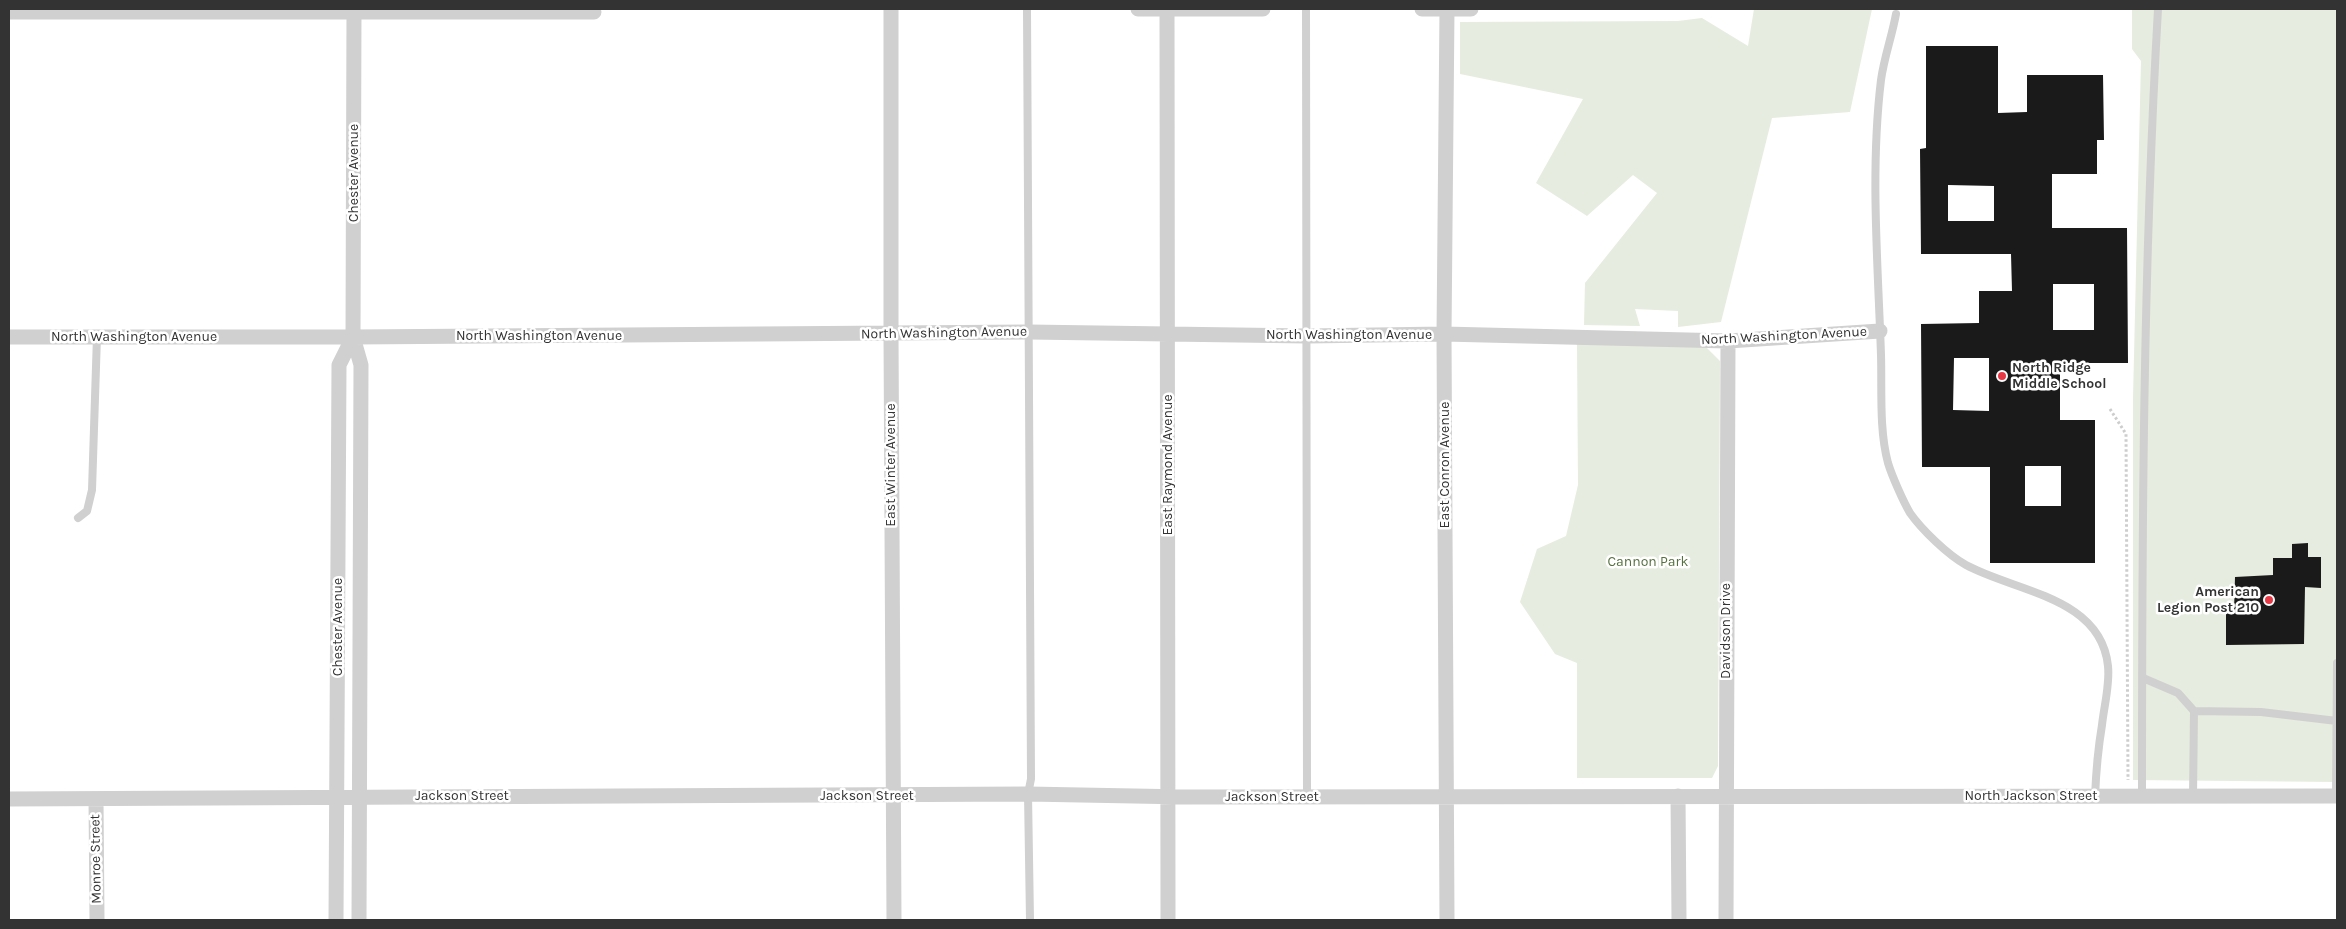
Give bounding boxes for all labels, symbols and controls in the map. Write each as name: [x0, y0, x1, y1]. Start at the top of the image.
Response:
street label: Chester Avenue: [346, 124, 362, 222]
street label: North Washington Avenue: [861, 323, 1027, 343]
street label: North Washington Avenue: [1701, 323, 1867, 349]
street label: North Washington Avenue: [1266, 327, 1432, 343]
street label: North Washington Avenue: [456, 328, 622, 344]
street label: North Washington Avenue: [51, 329, 217, 345]
place label: North Ridge Middle School: [2012, 360, 2106, 392]
marker: North Ridge Middle School: [1996, 370, 2008, 382]
street label: East Raymond Avenue: [1160, 394, 1176, 536]
street label: East Conron Avenue: [1437, 402, 1453, 528]
street label: East Winter Avenue: [883, 403, 899, 527]
park label: Cannon Park: [1607, 554, 1689, 570]
street label: Chester Avenue: [330, 578, 346, 676]
street label: Davidson Drive: [1718, 583, 1734, 679]
place label: American Legion Post 210: [2157, 584, 2259, 616]
marker: American Legion Post 210: [2263, 594, 2275, 606]
street label: Jackson Street: [415, 788, 509, 804]
street label: Jackson Street: [820, 788, 914, 804]
street label: North Jackson Street: [1964, 788, 2098, 804]
street label: Jackson Street: [1225, 789, 1319, 805]
street label: Monroe Street: [87, 814, 105, 904]

